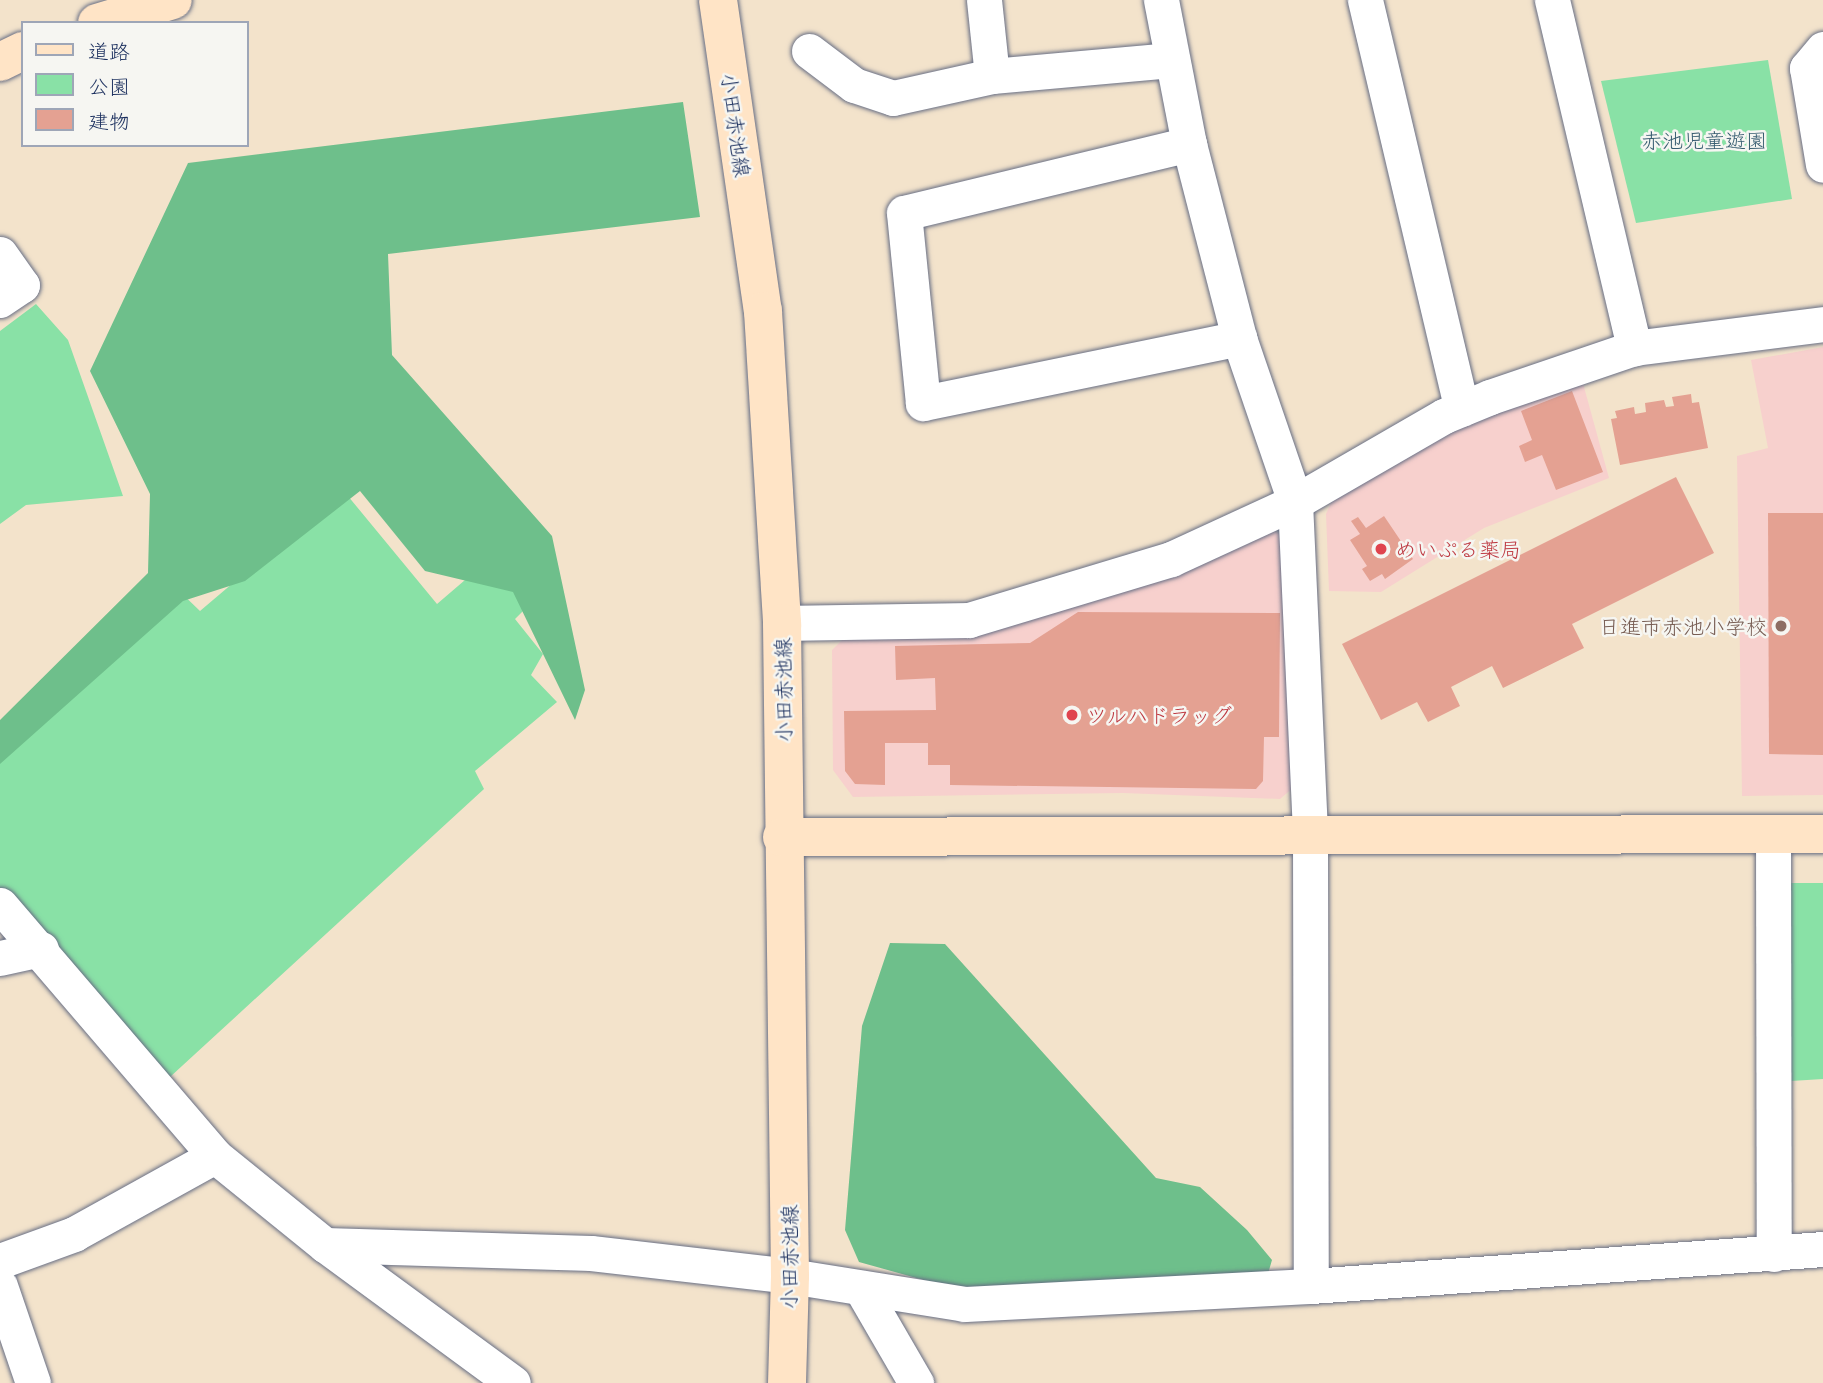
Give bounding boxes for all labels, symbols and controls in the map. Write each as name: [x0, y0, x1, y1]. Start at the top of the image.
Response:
legend: [21, 21, 248, 147]
text: 道路: [88, 37, 130, 64]
street label: 小田赤池線: [716, 71, 756, 179]
text: 公園: [88, 72, 130, 99]
text: 建物: [88, 107, 130, 134]
park label: 赤池児童遊園: [1641, 127, 1767, 153]
place label: めいぷる薬局: [1395, 536, 1521, 562]
marker: めいぷる薬局: [1373, 541, 1389, 557]
place label: 日進市赤池小学校: [1599, 613, 1767, 639]
marker: 日進市赤池小学校: [1773, 618, 1789, 634]
street label: 小田赤池線: [769, 637, 797, 743]
place label: ツルハドラッグ: [1086, 702, 1233, 728]
marker: ツルハドラッグ: [1064, 707, 1080, 723]
street label: 小田赤池線: [776, 1205, 802, 1309]

